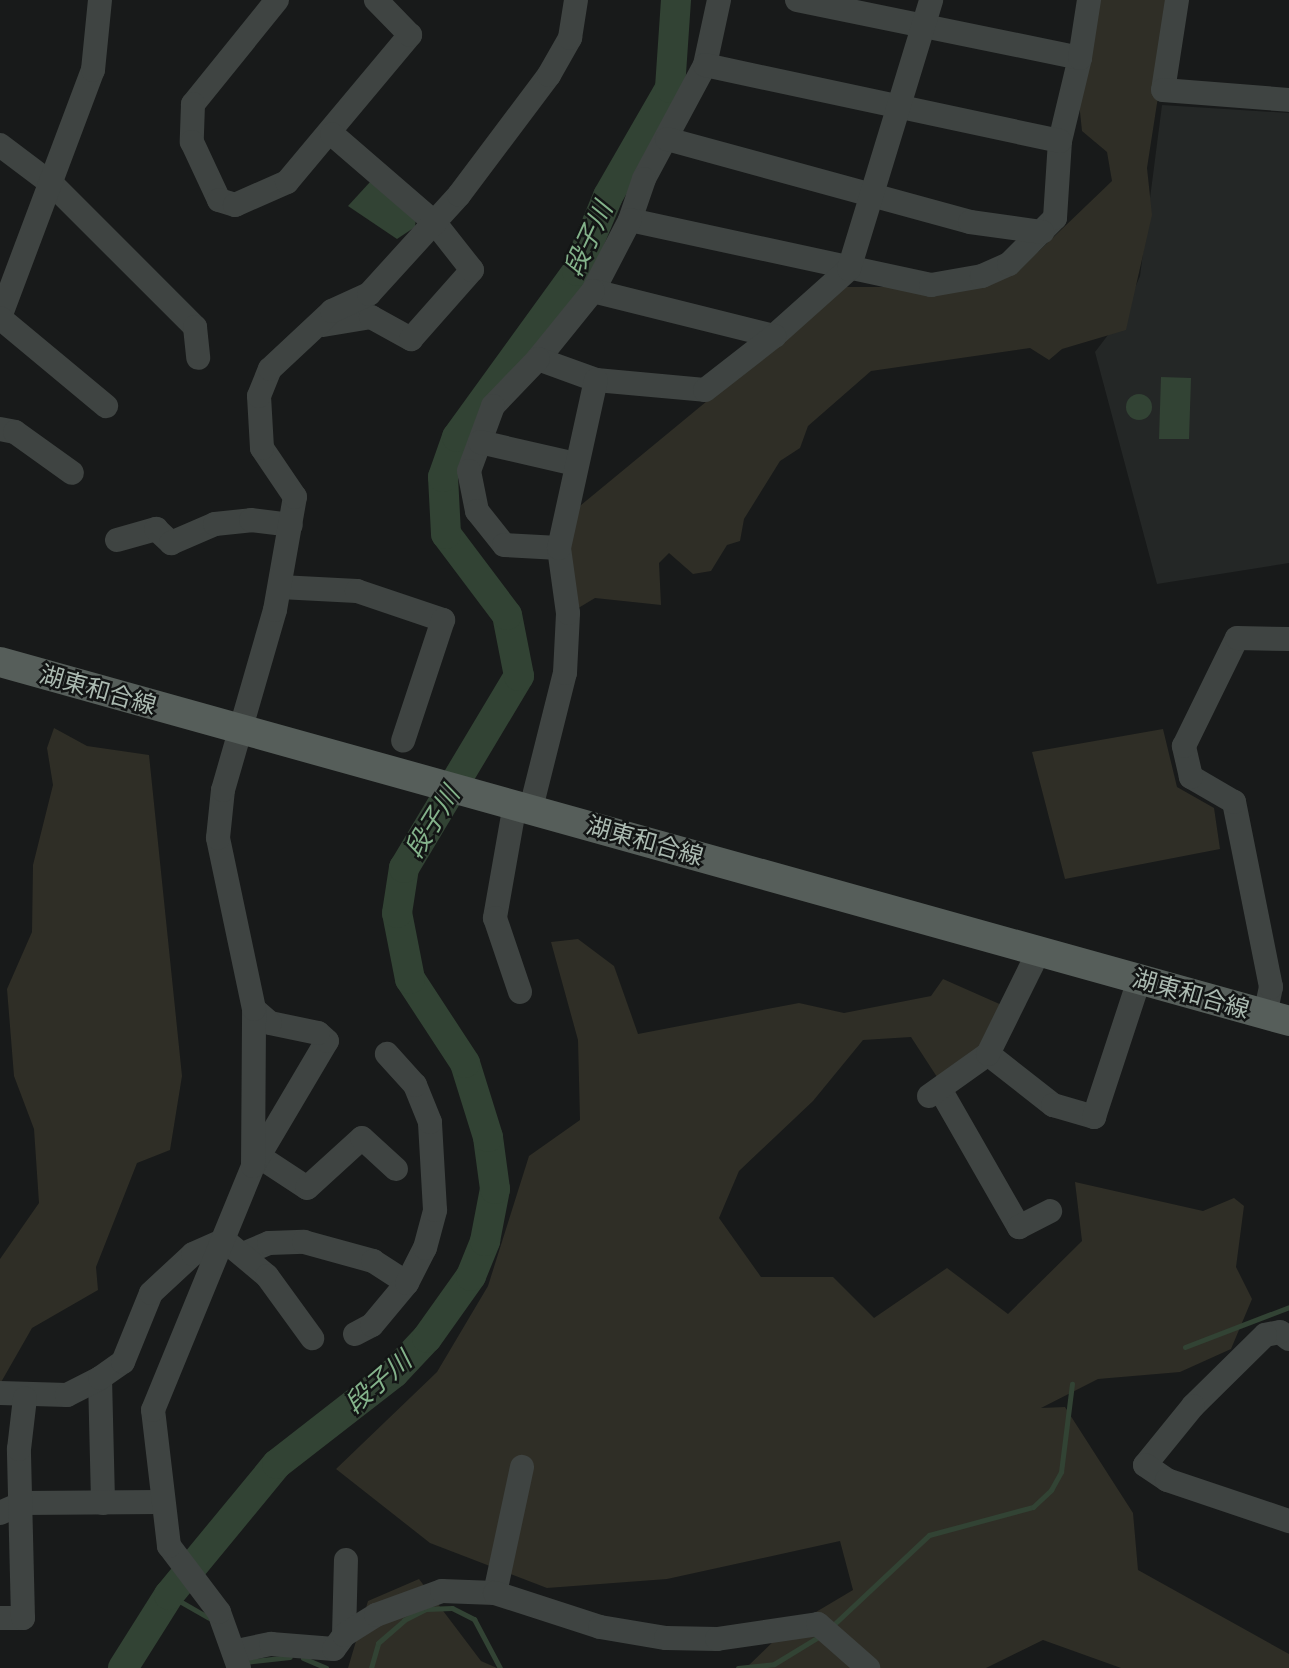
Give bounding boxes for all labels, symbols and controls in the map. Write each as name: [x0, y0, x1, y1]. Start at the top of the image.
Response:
water label: 段子川: [557, 197, 619, 281]
street label: 湖東和合線: [36, 660, 160, 720]
water label: 段子川: [398, 781, 466, 863]
street label: 湖東和合線: [583, 811, 707, 871]
street label: 湖東和合線: [1129, 964, 1253, 1024]
water label: 段子川: [338, 1345, 418, 1419]

